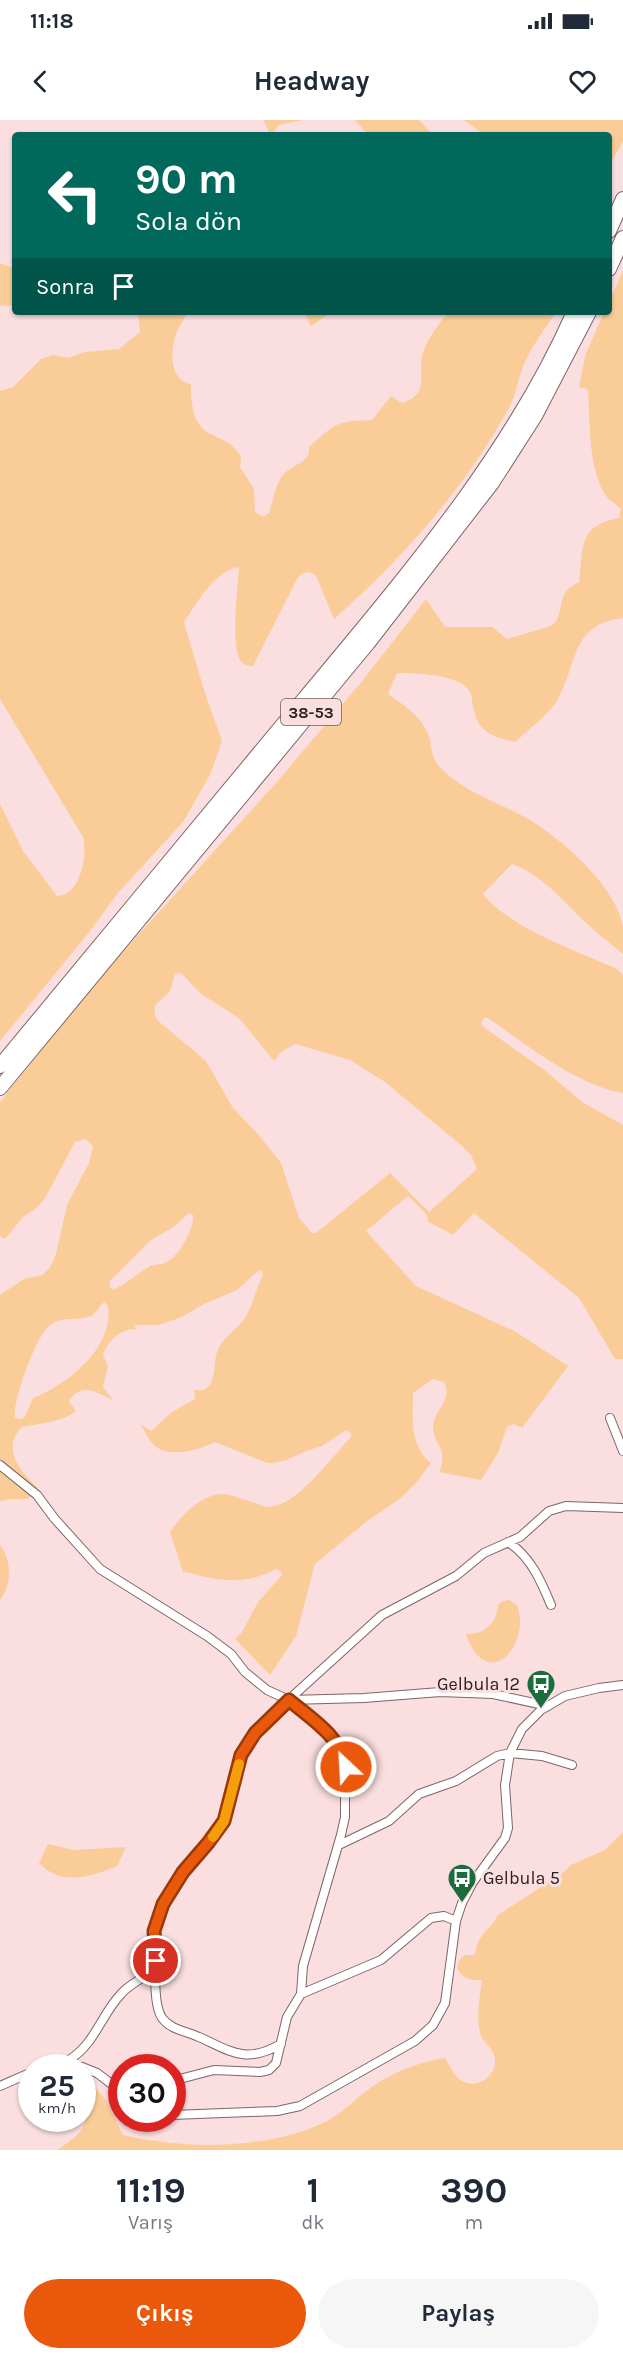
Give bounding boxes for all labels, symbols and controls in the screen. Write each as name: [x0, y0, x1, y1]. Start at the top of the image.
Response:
text: 11:18: [30, 8, 74, 34]
icon: back: [24, 65, 57, 98]
text: Headway: [254, 65, 369, 97]
icon: heart: [566, 65, 599, 98]
text: 90 m: [135, 154, 238, 204]
icon: left: [36, 156, 114, 234]
text: Sola dön: [135, 205, 242, 237]
icon: arrive: [107, 270, 140, 303]
text: Sonra: [36, 274, 95, 300]
road number: 38-53: [281, 699, 341, 725]
bus stop icon: Gelbula 12: [525, 1668, 557, 1710]
place label: Gelbula 12: [437, 1673, 520, 1695]
position arrow: [314, 1735, 378, 1799]
bus stop icon: Gelbula 5: [446, 1862, 478, 1904]
place label: Gelbula 5: [483, 1867, 560, 1889]
pin: [130, 1935, 181, 1986]
icon: arrive: [139, 1944, 172, 1977]
speed limit sign: 30: [108, 2054, 186, 2132]
text: 25: [39, 2068, 75, 2104]
text: km/h: [38, 2099, 76, 2117]
text: 11:19: [116, 2169, 186, 2211]
text: 1: [307, 2169, 319, 2211]
text: 390: [440, 2169, 507, 2211]
text: Varış: [128, 2211, 173, 2234]
text: dk: [301, 2211, 325, 2234]
text: m: [464, 2211, 483, 2234]
button: Çıkış: [24, 2279, 306, 2348]
button: Paylaş: [318, 2279, 599, 2348]

